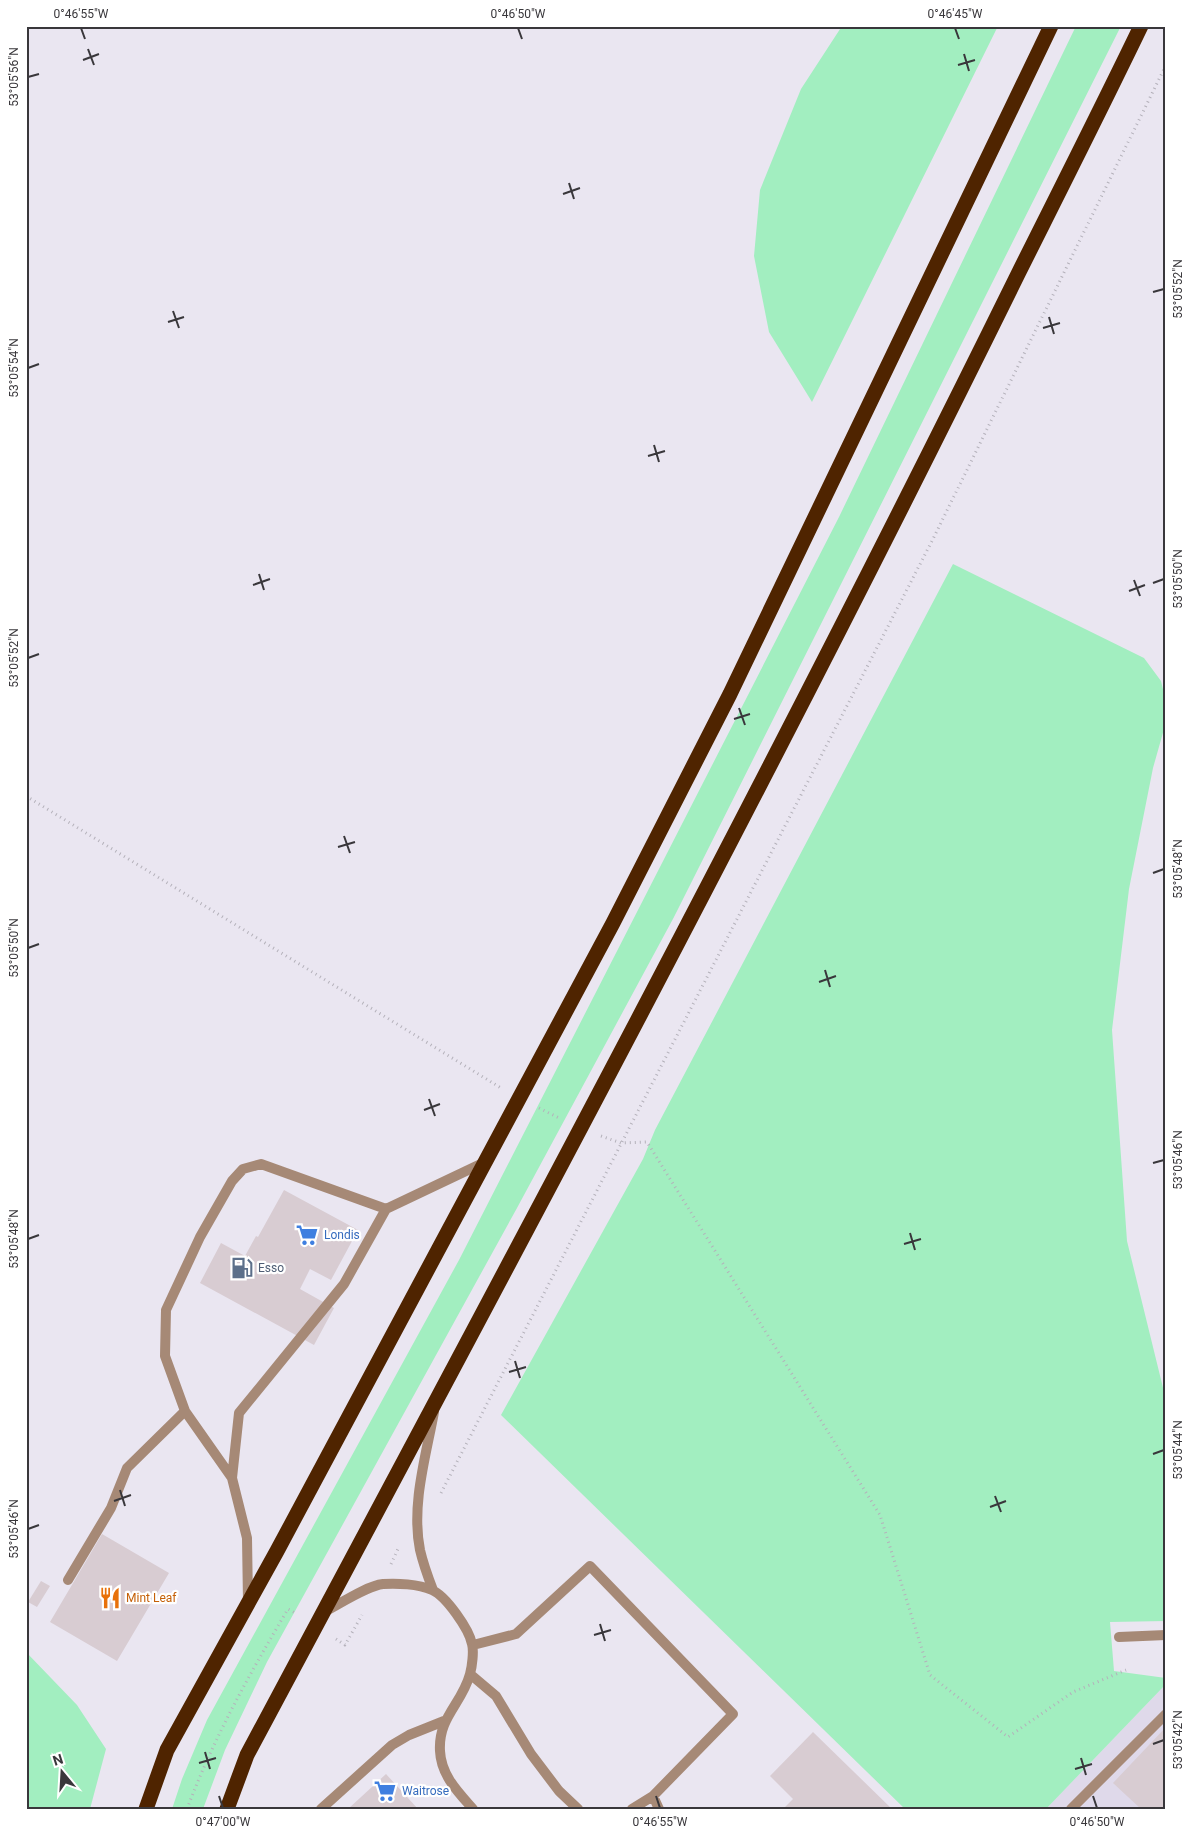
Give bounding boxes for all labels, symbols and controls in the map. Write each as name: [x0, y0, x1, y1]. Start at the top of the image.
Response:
text: 0°46'55"W: [54, 7, 109, 21]
text: 0°46'50"W: [491, 7, 546, 21]
text: 0°46'45"W: [928, 7, 983, 21]
text: 53°05'56"N: [7, 47, 21, 107]
text: 53°05'52"N: [1171, 259, 1185, 319]
text: 53°05'54"N: [7, 338, 21, 398]
text: 53°05'50"N: [1171, 549, 1185, 609]
text: 53°05'52"N: [7, 628, 21, 688]
text: 53°05'48"N: [1171, 839, 1185, 899]
text: 53°05'50"N: [7, 918, 21, 978]
text: 53°05'46"N: [1171, 1130, 1185, 1190]
text: 53°05'48"N: [7, 1209, 21, 1269]
supermarket icon: Londis: [294, 1222, 320, 1248]
place label: Londis: [324, 1228, 360, 1242]
fuel station icon: Esso: [229, 1255, 255, 1281]
place label: Esso: [258, 1261, 284, 1275]
text: 53°05'44"N: [1171, 1420, 1185, 1480]
text: 53°05'46"N: [7, 1499, 21, 1559]
restaurant icon: Mint Leaf: [97, 1585, 123, 1611]
place label: Mint Leaf: [126, 1591, 177, 1605]
text: 53°05'42"N: [1171, 1710, 1185, 1770]
north arrow: [38, 1748, 88, 1798]
text: N: [51, 1750, 65, 1769]
supermarket icon: Waitrose: [372, 1778, 398, 1804]
place label: Waitrose: [402, 1784, 449, 1798]
text: 0°47'00"W: [196, 1815, 251, 1829]
text: 0°46'55"W: [633, 1815, 688, 1829]
text: 0°46'50"W: [1070, 1815, 1125, 1829]

